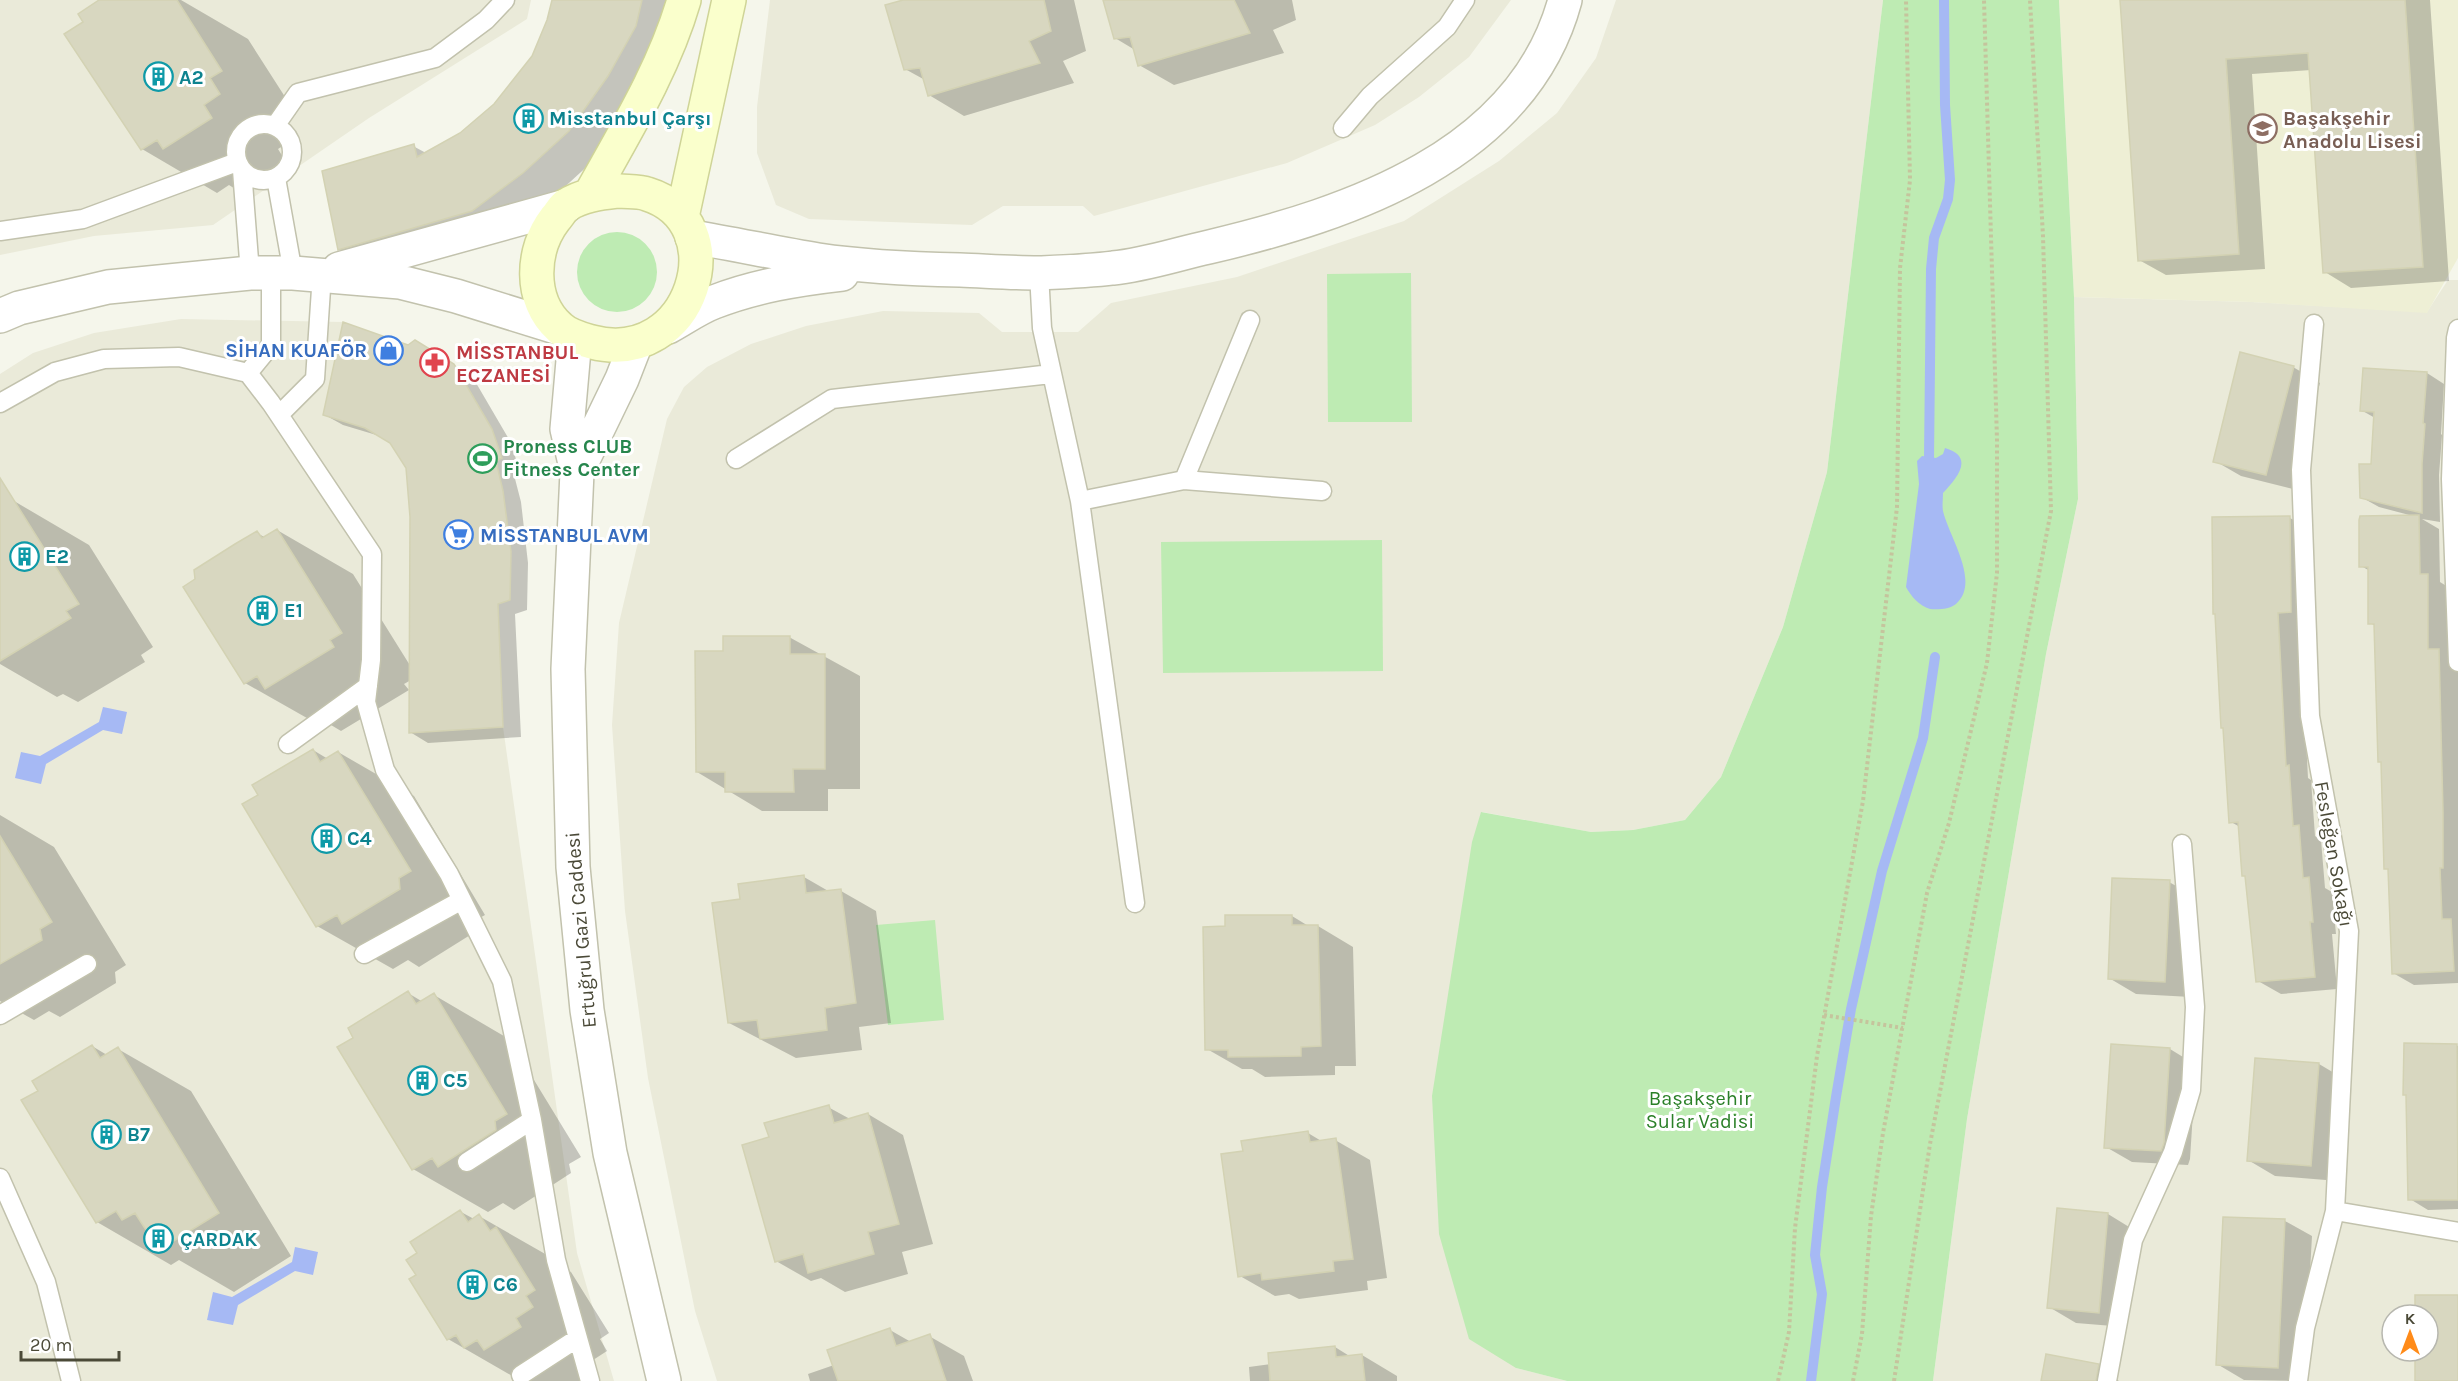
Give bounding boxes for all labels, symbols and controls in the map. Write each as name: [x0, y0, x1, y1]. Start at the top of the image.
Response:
building icon: A2: [142, 61, 174, 93]
place label: A2: [179, 66, 204, 89]
building icon: Misstanbul Çarşı: [512, 102, 544, 134]
place label: Misstanbul Çarşı: [549, 107, 712, 130]
place label: Başakşehir Anadolu Lisesi: [2283, 107, 2422, 153]
school or university icon: Başakşehir Anadolu Lisesi: [2246, 113, 2278, 145]
shop icon: SİHAN KUAFÖR: [372, 334, 404, 366]
place label: SİHAN KUAFÖR: [225, 339, 367, 362]
place label: MİSSTANBUL ECZANESİ: [456, 341, 578, 387]
pharmacy icon: MİSSTANBUL ECZANESİ: [419, 347, 451, 379]
place label: Proness CLUB Fitness Center: [503, 435, 640, 481]
sports icon: Proness CLUB Fitness Center: [466, 442, 498, 474]
supermarket icon: MİSSTANBUL AVM: [443, 519, 475, 551]
place label: MİSSTANBUL AVM: [480, 524, 649, 547]
building icon: E2: [8, 540, 40, 572]
place label: E2: [45, 545, 69, 568]
building icon: E1: [247, 594, 279, 626]
place label: E1: [284, 599, 303, 622]
street label: Fesleğen Sokağı: [2310, 779, 2358, 929]
building icon: C4: [310, 822, 342, 854]
place label: C4: [347, 827, 372, 850]
street label: Ertuğrul Gazi Caddesi: [561, 831, 601, 1029]
building icon: C5: [406, 1064, 438, 1096]
place label: C5: [443, 1069, 467, 1092]
park label: Başakşehir Sular Vadisi: [1646, 1087, 1754, 1133]
building icon: B7: [90, 1118, 122, 1150]
place label: B7: [127, 1123, 150, 1146]
building icon: ÇARDAK: [143, 1223, 175, 1255]
place label: ÇARDAK: [180, 1228, 257, 1251]
building icon: C6: [456, 1268, 488, 1300]
place label: C6: [493, 1273, 518, 1296]
north arrow: [2380, 1303, 2440, 1363]
text: K: [2405, 1309, 2416, 1328]
scale bar: [21, 1324, 118, 1362]
text: 20 m: [30, 1334, 72, 1356]

